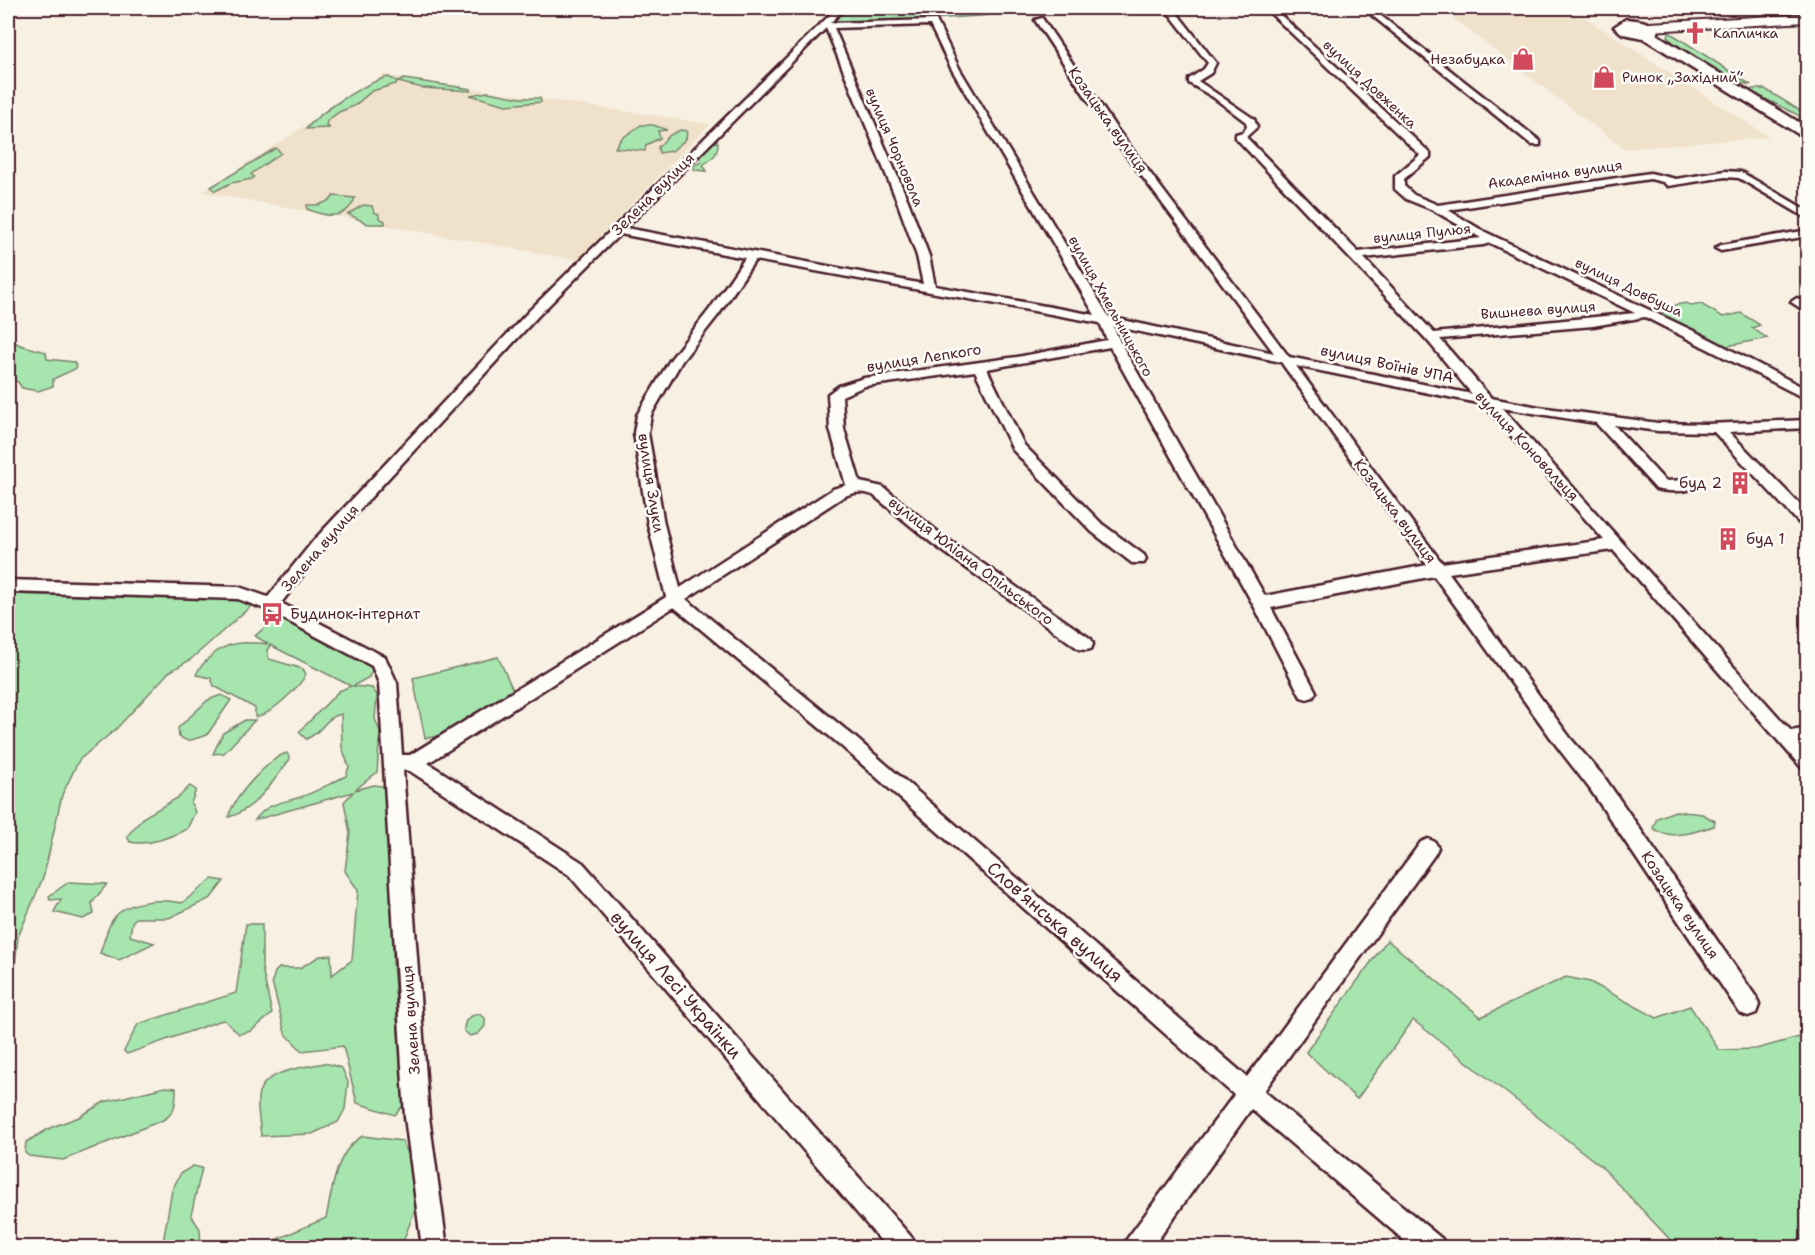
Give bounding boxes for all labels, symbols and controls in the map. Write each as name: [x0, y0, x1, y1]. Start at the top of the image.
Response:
church icon: Капличка: [1682, 20, 1708, 46]
place label: Капличка: [1713, 24, 1779, 42]
street label: вулиця Довженка: [1319, 36, 1421, 132]
shop icon: Незабудка: [1510, 46, 1536, 72]
place label: Незабудка: [1430, 50, 1505, 68]
street label: Козацька вулиця: [1064, 63, 1152, 177]
shop icon: Ринок „Західний“: [1591, 64, 1617, 90]
place label: Ринок „Західний“: [1622, 68, 1744, 86]
street label: вулиця Чорновола: [862, 85, 928, 209]
street label: Зелена вулиця: [607, 148, 699, 240]
street label: Академічна вулиця: [1487, 156, 1623, 192]
street label: вулиця Пулюя: [1372, 219, 1472, 247]
street label: вулиця Хмельницького: [1065, 232, 1157, 380]
street label: вулиця Довбуша: [1572, 253, 1686, 321]
street label: Вишнева вулиця: [1480, 297, 1596, 323]
street label: вулиця Лепкого: [865, 339, 983, 377]
street label: вулиця Воїнів УПА: [1319, 340, 1455, 388]
street label: вулиця Коновальця: [1471, 386, 1583, 506]
street label: вулиця Злуки: [633, 432, 669, 534]
street label: Козацька вулиця: [1349, 455, 1441, 567]
building icon: буд 2: [1727, 470, 1753, 496]
place label: буд 2: [1679, 473, 1722, 493]
street label: вулиця Юліана Опільського: [884, 492, 1058, 630]
street label: Зелена вулиця: [277, 500, 363, 596]
building icon: буд 1: [1715, 526, 1741, 552]
place label: буд 1: [1746, 529, 1785, 549]
bus stop icon: Будинок-інтернат: [259, 601, 285, 627]
place label: Будинок-інтернат: [290, 604, 421, 624]
street label: Козацька вулиця: [1637, 847, 1723, 963]
street label: Словʼянська вулиця: [982, 856, 1128, 988]
street label: вулиця Лесі Українки: [605, 906, 747, 1064]
street label: Зелена вулиця: [397, 965, 425, 1075]

